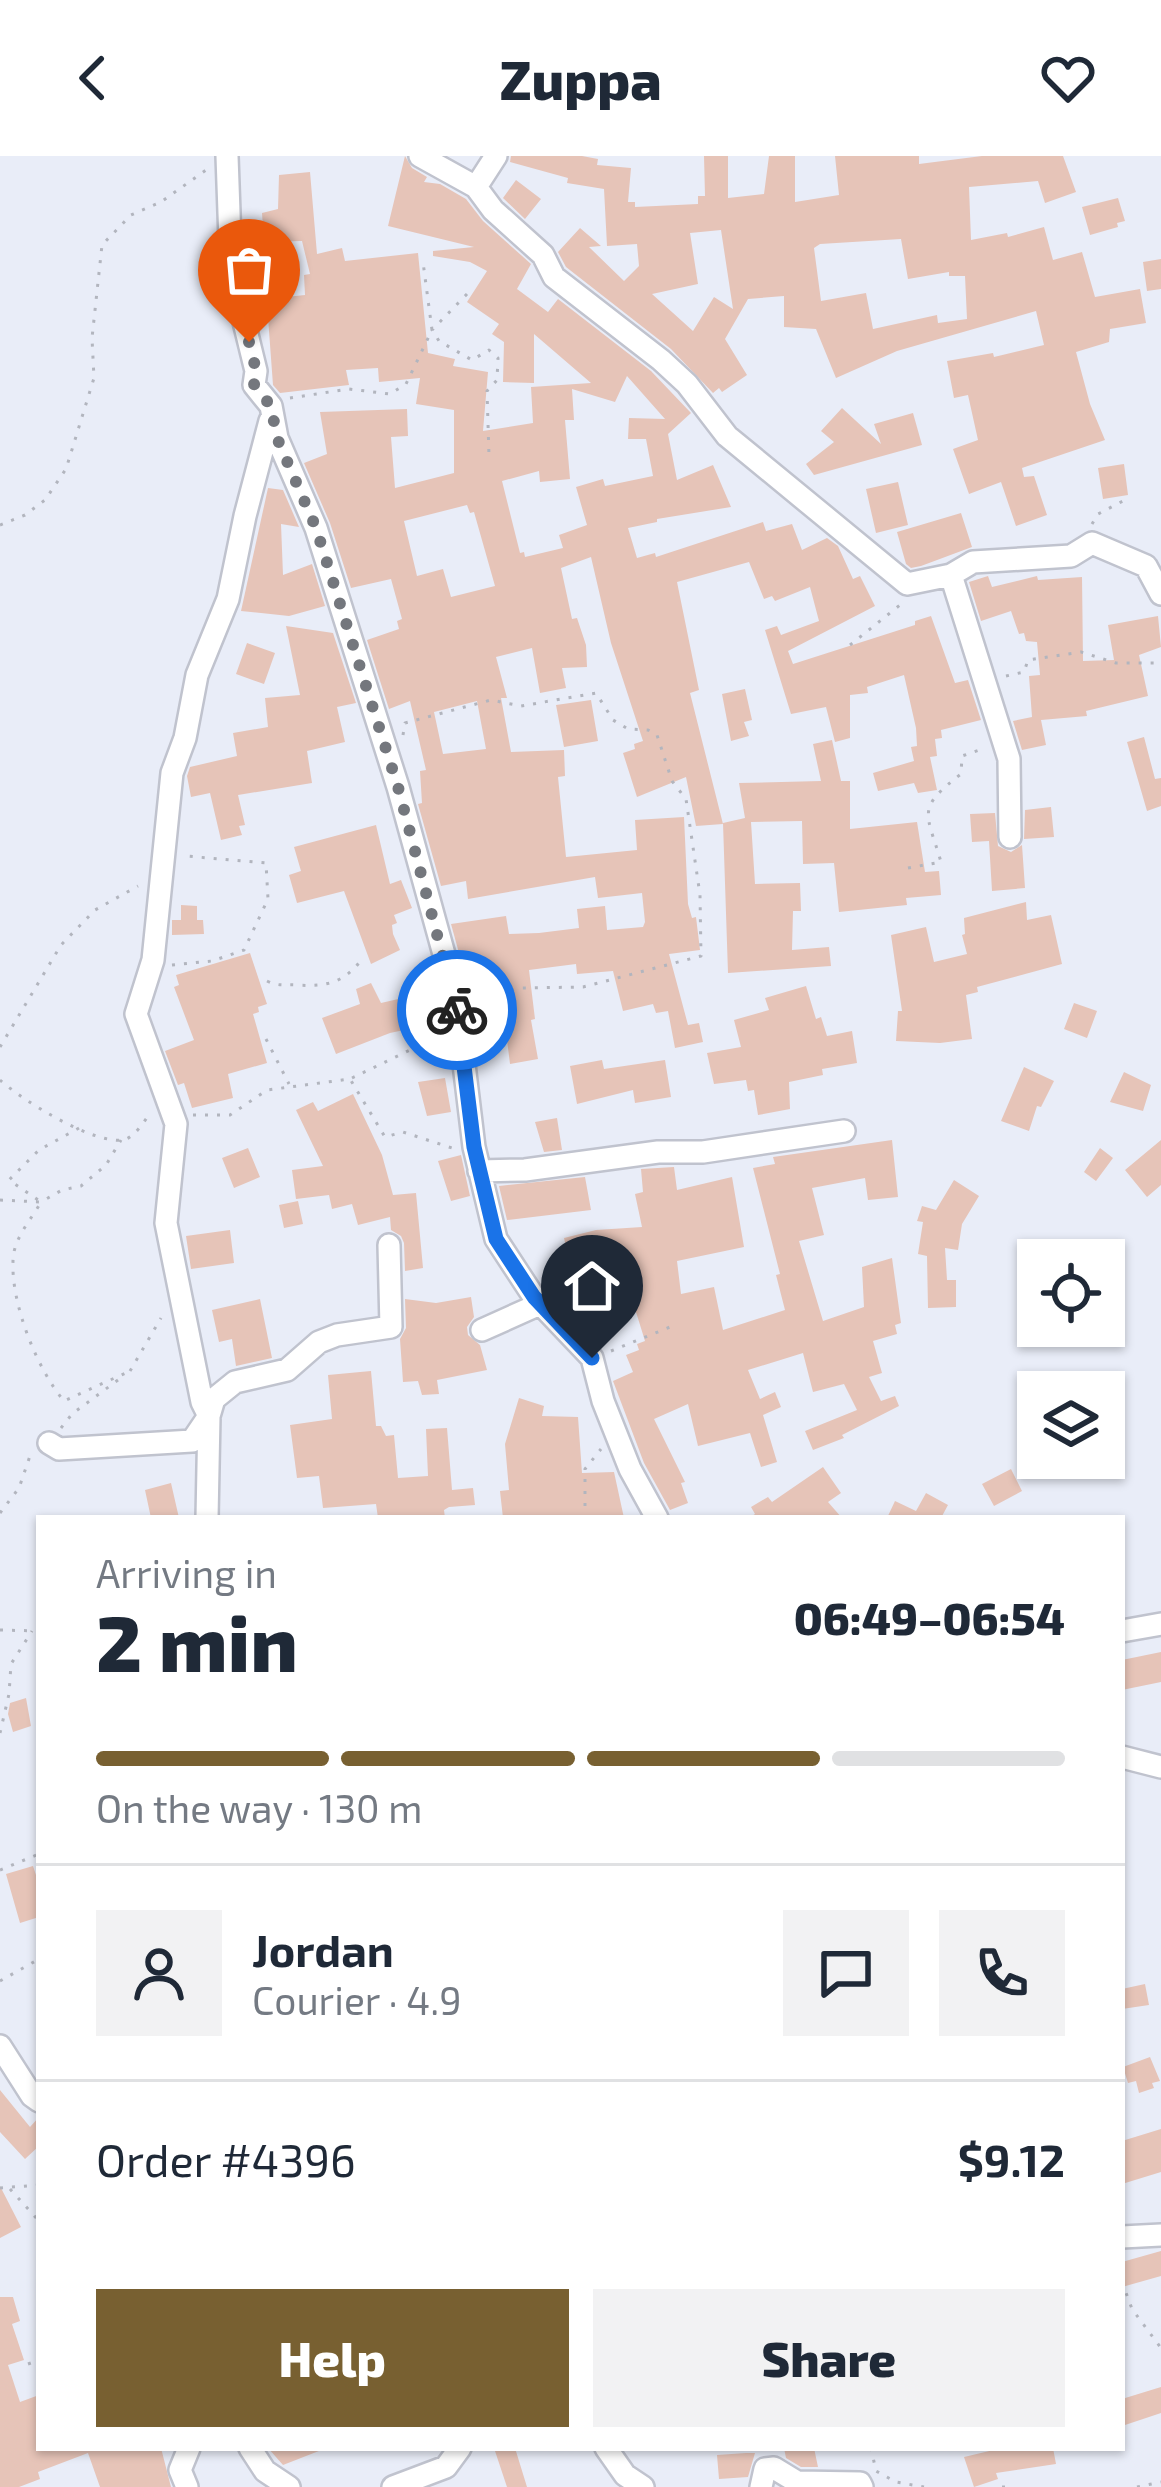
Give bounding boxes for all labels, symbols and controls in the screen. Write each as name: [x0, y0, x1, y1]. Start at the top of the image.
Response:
icon: back: [60, 45, 126, 111]
icon: heart: [1035, 45, 1101, 111]
text: Zuppa: [499, 46, 662, 111]
pin: [198, 219, 300, 342]
icon: bag: [216, 237, 282, 303]
courier: [397, 950, 517, 1070]
icon: bike: [424, 977, 490, 1043]
pin: [541, 1235, 643, 1358]
map controls: [1017, 1239, 1125, 1479]
button: locate: [1017, 1239, 1125, 1347]
icon: home: [559, 1253, 625, 1319]
button: layers: [1017, 1371, 1125, 1479]
text: Arriving in: [96, 1549, 277, 1596]
text: 06:49–06:54: [794, 1590, 1065, 1644]
text: 2 min: [96, 1594, 298, 1688]
text: On the way · 130 m: [96, 1784, 422, 1831]
button: person: [96, 1910, 222, 2036]
button: chat: [783, 1910, 909, 2036]
button: phone: [939, 1910, 1065, 2036]
text: Jordan: [252, 1922, 394, 1976]
text: Courier · 4.9: [252, 1976, 462, 2023]
text: Order #4396: [96, 2132, 356, 2186]
text: $9.12: [958, 2132, 1065, 2186]
button: Help: [96, 2289, 569, 2427]
button: Share: [593, 2289, 1065, 2427]

